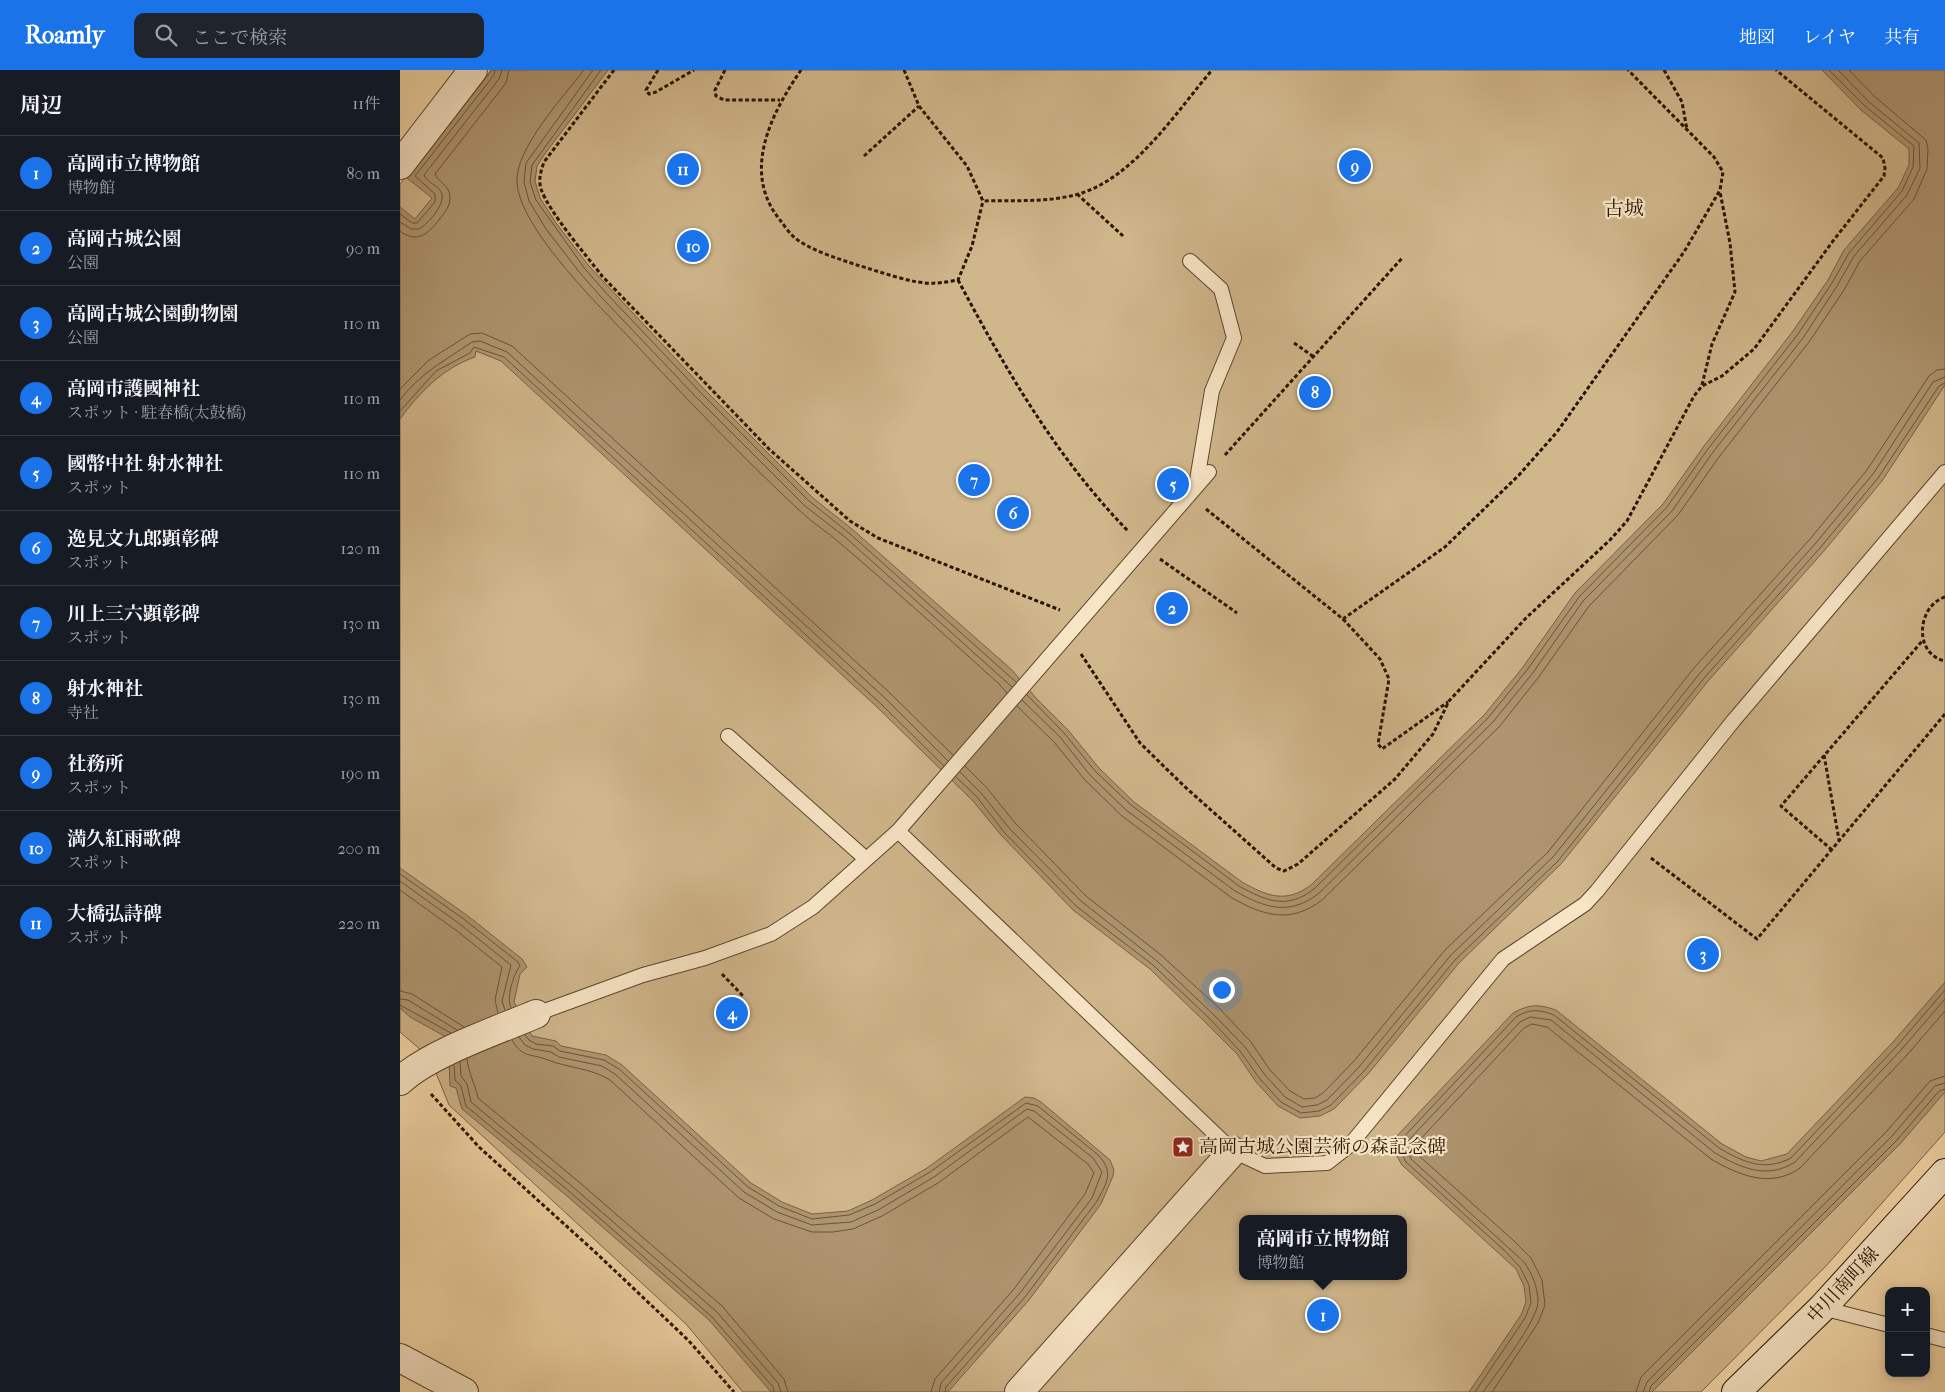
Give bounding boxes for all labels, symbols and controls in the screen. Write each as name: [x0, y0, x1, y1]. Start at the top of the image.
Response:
search box: [134, 13, 484, 58]
text: Roamly: [25, 21, 104, 49]
icon: search: [152, 21, 180, 49]
text: ここで検索: [192, 27, 287, 49]
text: 地図: [1739, 27, 1775, 48]
text: レイヤ: [1803, 27, 1856, 48]
text: 共有: [1884, 27, 1920, 48]
text: 周辺: [20, 93, 62, 117]
text: 11件: [353, 94, 380, 113]
pin: 9: [1339, 147, 1371, 185]
pin: 11: [667, 150, 699, 188]
text: 高岡市立博物館: [67, 153, 200, 175]
text: 1: [33, 164, 39, 183]
text: 80 m: [346, 164, 380, 183]
text: 博物館: [67, 178, 115, 197]
district label: 古城: [1604, 197, 1644, 220]
pin: 10: [677, 227, 709, 265]
text: 高岡古城公園: [67, 228, 181, 250]
text: 2: [32, 239, 40, 258]
text: 90 m: [346, 239, 380, 258]
text: 公園: [67, 253, 99, 272]
text: 高岡古城公園動物園: [67, 303, 238, 325]
text: 3: [33, 314, 39, 333]
text: 110 m: [343, 314, 380, 333]
text: 公園: [67, 328, 99, 347]
pin: 8: [1299, 373, 1331, 411]
text: 高岡市護國神社: [67, 378, 200, 400]
text: 4: [31, 389, 41, 408]
text: 110 m: [343, 389, 380, 408]
text: スポット · 駐春橋(太鼓橋): [67, 403, 246, 422]
text: 國幣中社 射水神社: [67, 453, 223, 475]
pin: 7: [958, 461, 990, 499]
text: 5: [33, 464, 39, 483]
text: 110 m: [343, 464, 380, 483]
pin: 5: [1157, 465, 1189, 503]
text: スポット: [67, 478, 131, 497]
pin: 6: [997, 494, 1029, 532]
text: 逸見文九郎顕彰碑: [67, 528, 219, 550]
text: 6: [32, 539, 40, 558]
text: 120 m: [341, 539, 380, 558]
text: スポット: [67, 553, 131, 572]
pin: 2: [1156, 589, 1188, 627]
text: 川上三六顕彰碑: [67, 603, 200, 625]
text: 7: [32, 614, 40, 633]
text: 130 m: [342, 614, 380, 633]
text: スポット: [67, 628, 131, 647]
text: 射水神社: [67, 678, 143, 700]
text: 8: [32, 689, 40, 708]
text: 130 m: [342, 689, 380, 708]
text: 寺社: [67, 703, 99, 722]
text: 社務所: [67, 753, 124, 775]
text: 9: [32, 764, 40, 783]
text: 190 m: [340, 764, 380, 783]
text: スポット: [67, 778, 131, 797]
text: 満久紅雨歌碑: [67, 828, 181, 850]
text: 10: [29, 839, 43, 858]
text: 200 m: [337, 839, 380, 858]
text: スポット: [67, 853, 131, 872]
text: 大橋弘詩碑: [67, 903, 162, 925]
text: 11: [30, 914, 42, 933]
text: 220 m: [338, 914, 380, 933]
text: スポット: [67, 928, 131, 947]
pin: 3: [1687, 935, 1719, 973]
your location: [1209, 977, 1235, 1003]
pin: 4: [716, 994, 748, 1032]
place icon: 高岡古城公園芸術の森記念碑: [1171, 1135, 1195, 1159]
place label: 高岡古城公園芸術の森記念碑: [1199, 1136, 1446, 1158]
popup: [1239, 1215, 1407, 1280]
text: 高岡市立博物館: [1256, 1228, 1390, 1250]
street label: 中川南町線: [1803, 1243, 1883, 1327]
text: 博物館: [1256, 1253, 1305, 1272]
map controls: [1885, 1287, 1930, 1377]
button: +: [1885, 1287, 1930, 1332]
pin: 1: [1307, 1296, 1339, 1334]
button: −: [1885, 1332, 1930, 1377]

